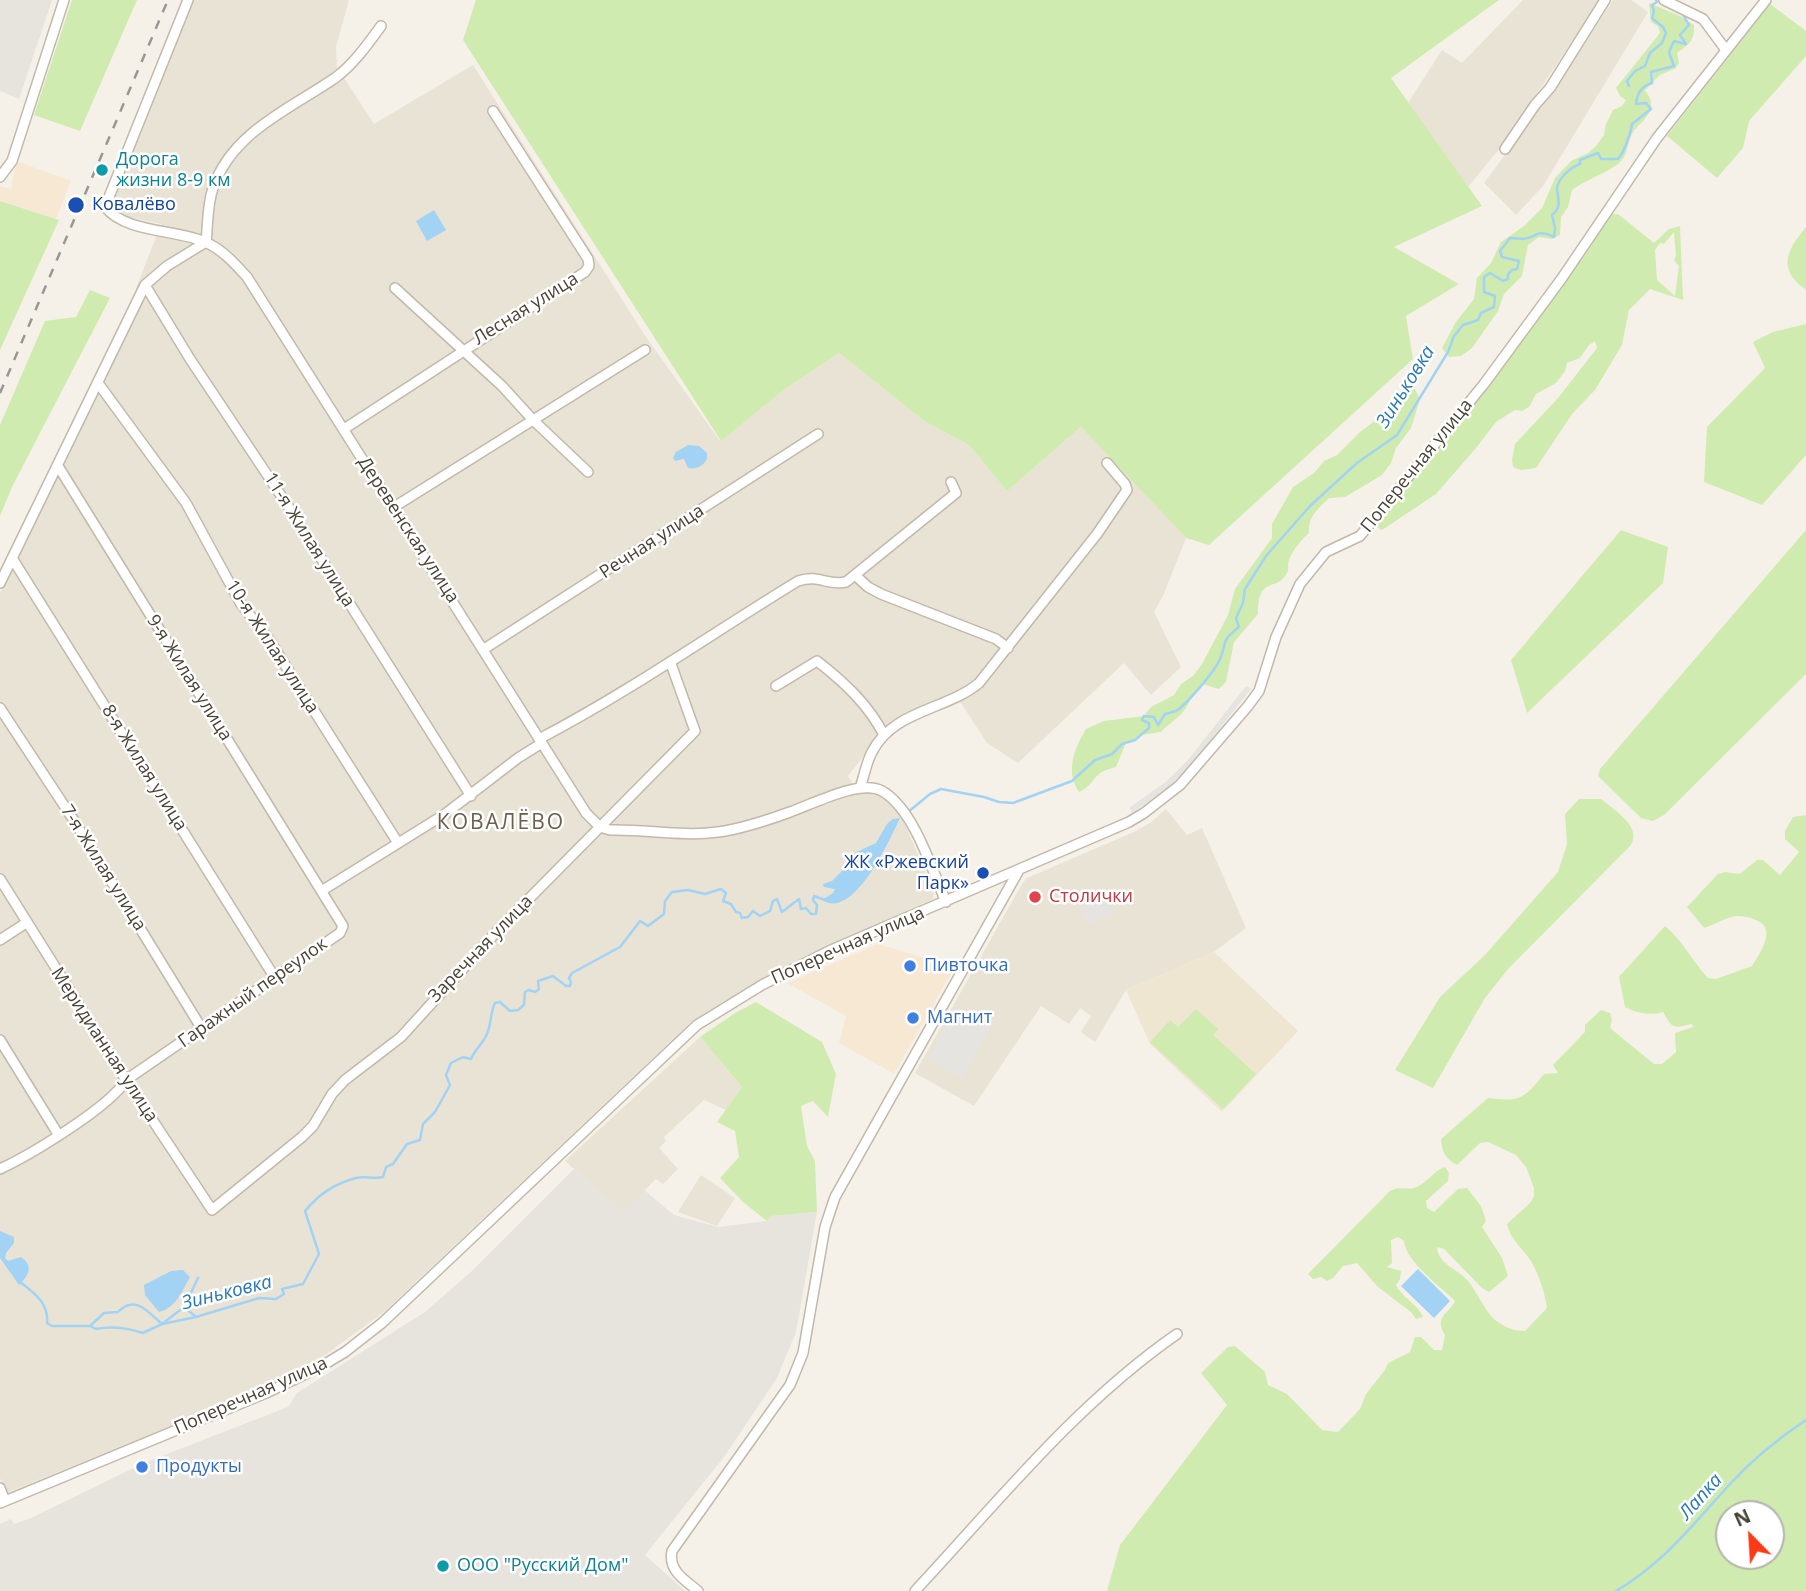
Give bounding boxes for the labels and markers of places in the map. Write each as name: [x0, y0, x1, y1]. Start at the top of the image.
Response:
place label: Дорога жизни 8-9 км: [116, 149, 230, 192]
marker: Дорога жизни 8-9 км: [94, 162, 110, 178]
place label: Ковалёво: [92, 194, 176, 216]
marker: Ковалёво: [66, 195, 86, 215]
place label: ЖК «Ржевский Парк»: [844, 852, 969, 894]
marker: ЖК «Ржевский Парк»: [975, 865, 991, 881]
place label: Столички: [1049, 886, 1133, 908]
marker: Столички: [1027, 889, 1043, 905]
place label: Пивточка: [924, 955, 1008, 977]
marker: Пивточка: [902, 958, 918, 974]
place label: Магнит: [927, 1007, 992, 1029]
marker: Магнит: [905, 1010, 921, 1026]
place label: Продукты: [156, 1456, 242, 1478]
marker: Продукты: [134, 1459, 150, 1475]
place label: ООО "Русский Дом": [457, 1555, 628, 1577]
marker: ООО "Русский Дом": [435, 1558, 451, 1574]

